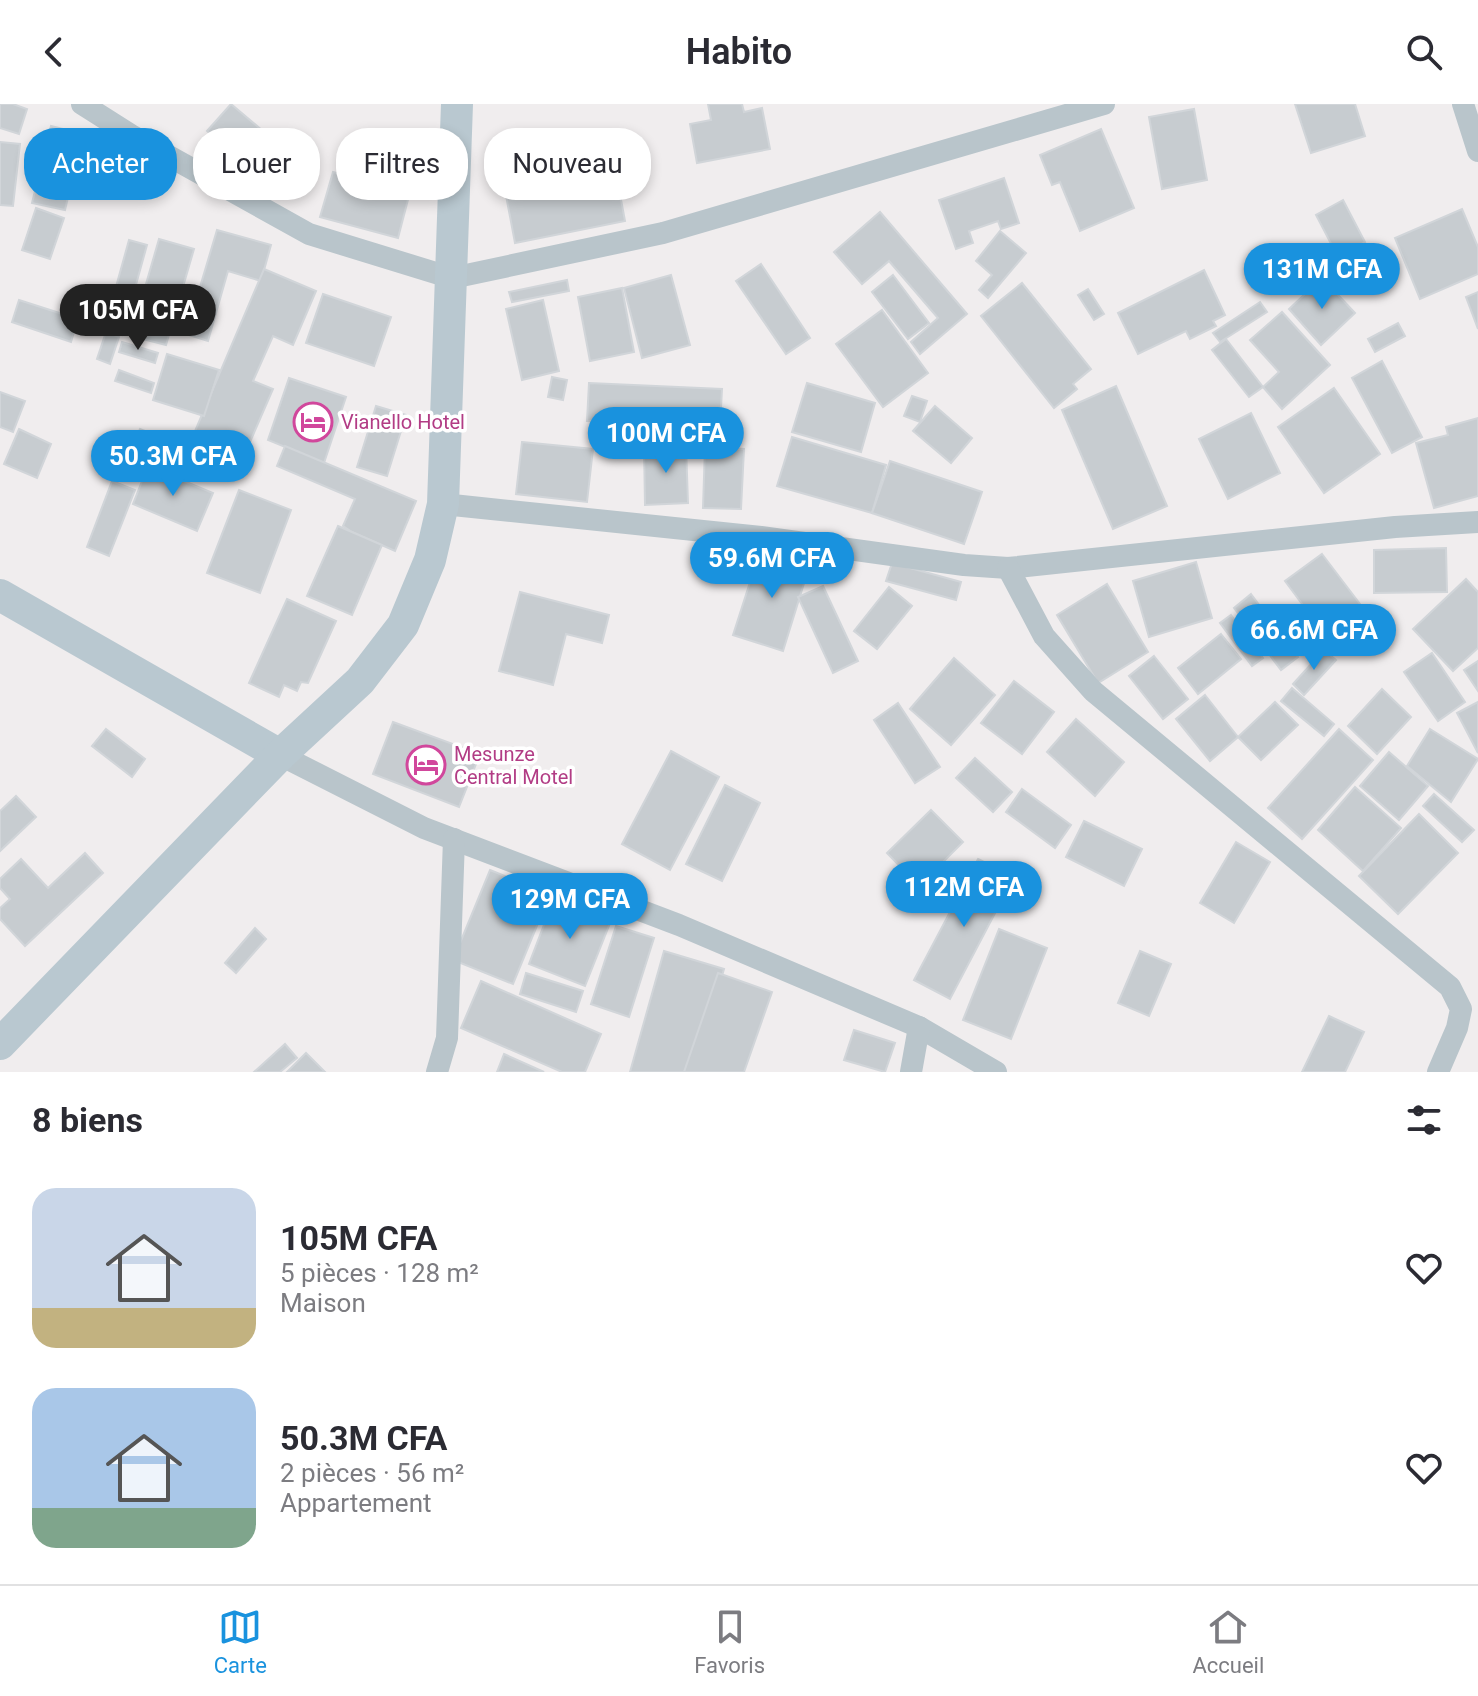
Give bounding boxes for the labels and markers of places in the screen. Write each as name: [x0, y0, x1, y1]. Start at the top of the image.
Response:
pin: 131M CFA: [1239, 243, 1405, 311]
pin: 105M CFA: [55, 284, 221, 352]
hotel icon: Vianello Hotel: [292, 401, 334, 443]
pin: 100M CFA: [583, 407, 749, 475]
place label: Vianello Hotel: [341, 410, 465, 434]
pin: 50.3M CFA: [81, 430, 265, 498]
pin: 59.6M CFA: [680, 532, 864, 600]
pin: 66.6M CFA: [1222, 604, 1406, 672]
place label: Mesunze Central Motel: [454, 742, 573, 789]
hotel icon: Mesunze Central Motel: [405, 744, 447, 786]
pin: 112M CFA: [881, 861, 1047, 929]
pin: 129M CFA: [487, 873, 653, 941]

